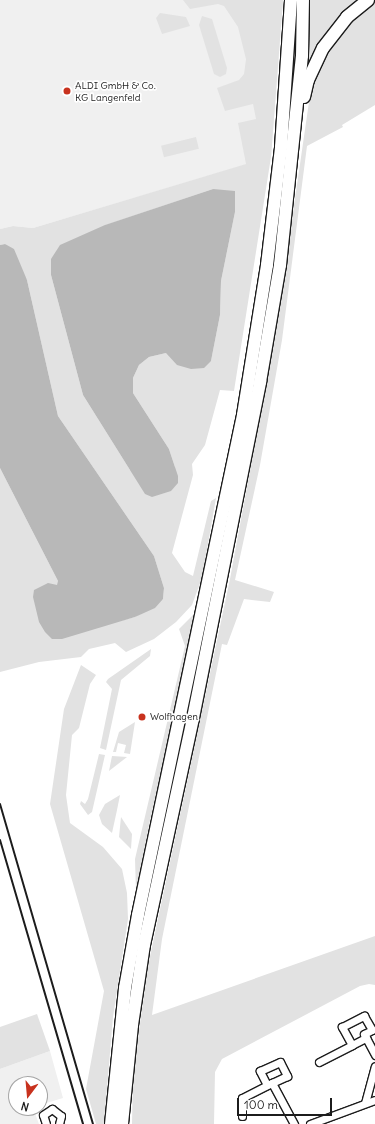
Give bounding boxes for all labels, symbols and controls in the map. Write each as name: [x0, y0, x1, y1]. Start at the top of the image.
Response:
place label: ALDI GmbH & Co. KG Langenfeld: [75, 79, 156, 102]
marker: ALDI GmbH & Co. KG Langenfeld: [62, 86, 72, 96]
place label: Wolfhagen: [150, 711, 198, 723]
marker: Wolfhagen: [137, 712, 147, 722]
north arrow: [8, 1076, 48, 1116]
scale bar: [239, 1090, 334, 1116]
text: 100 m: [244, 1097, 278, 1112]
text: N: [19, 1099, 31, 1114]

